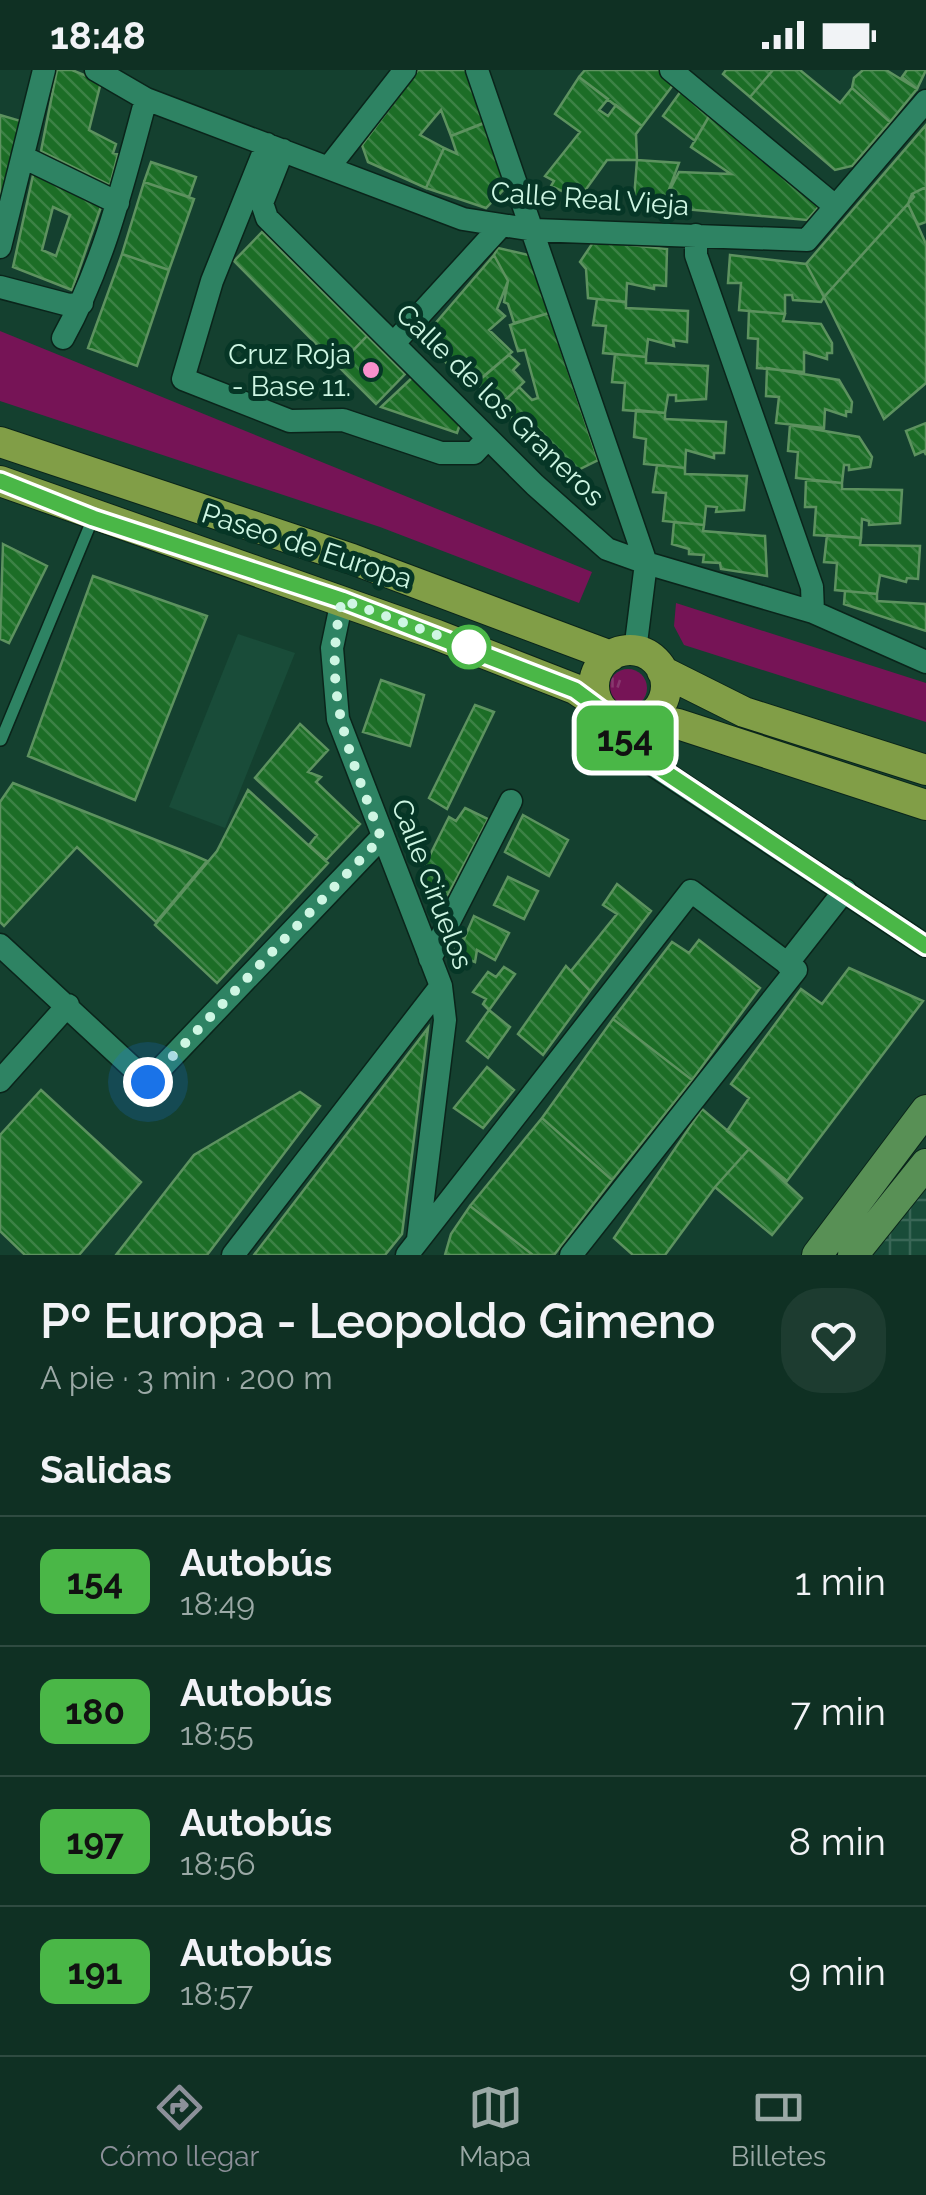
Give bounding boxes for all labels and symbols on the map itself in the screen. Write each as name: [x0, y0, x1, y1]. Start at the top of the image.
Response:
street label: Calle Real Vieja: [490, 176, 690, 222]
street label: Calle de los Graneros: [389, 297, 611, 513]
place label: Cruz Roja - Base 11.: [228, 338, 351, 403]
marker: Cruz Roja - Base 11.: [360, 359, 382, 381]
street label: Paseo de Europa: [198, 496, 416, 596]
unlabelled marker: [448, 626, 490, 668]
line badge: 154: [568, 706, 682, 770]
street label: Calle Ciruelos: [384, 794, 480, 974]
your location: [123, 1057, 173, 1107]

